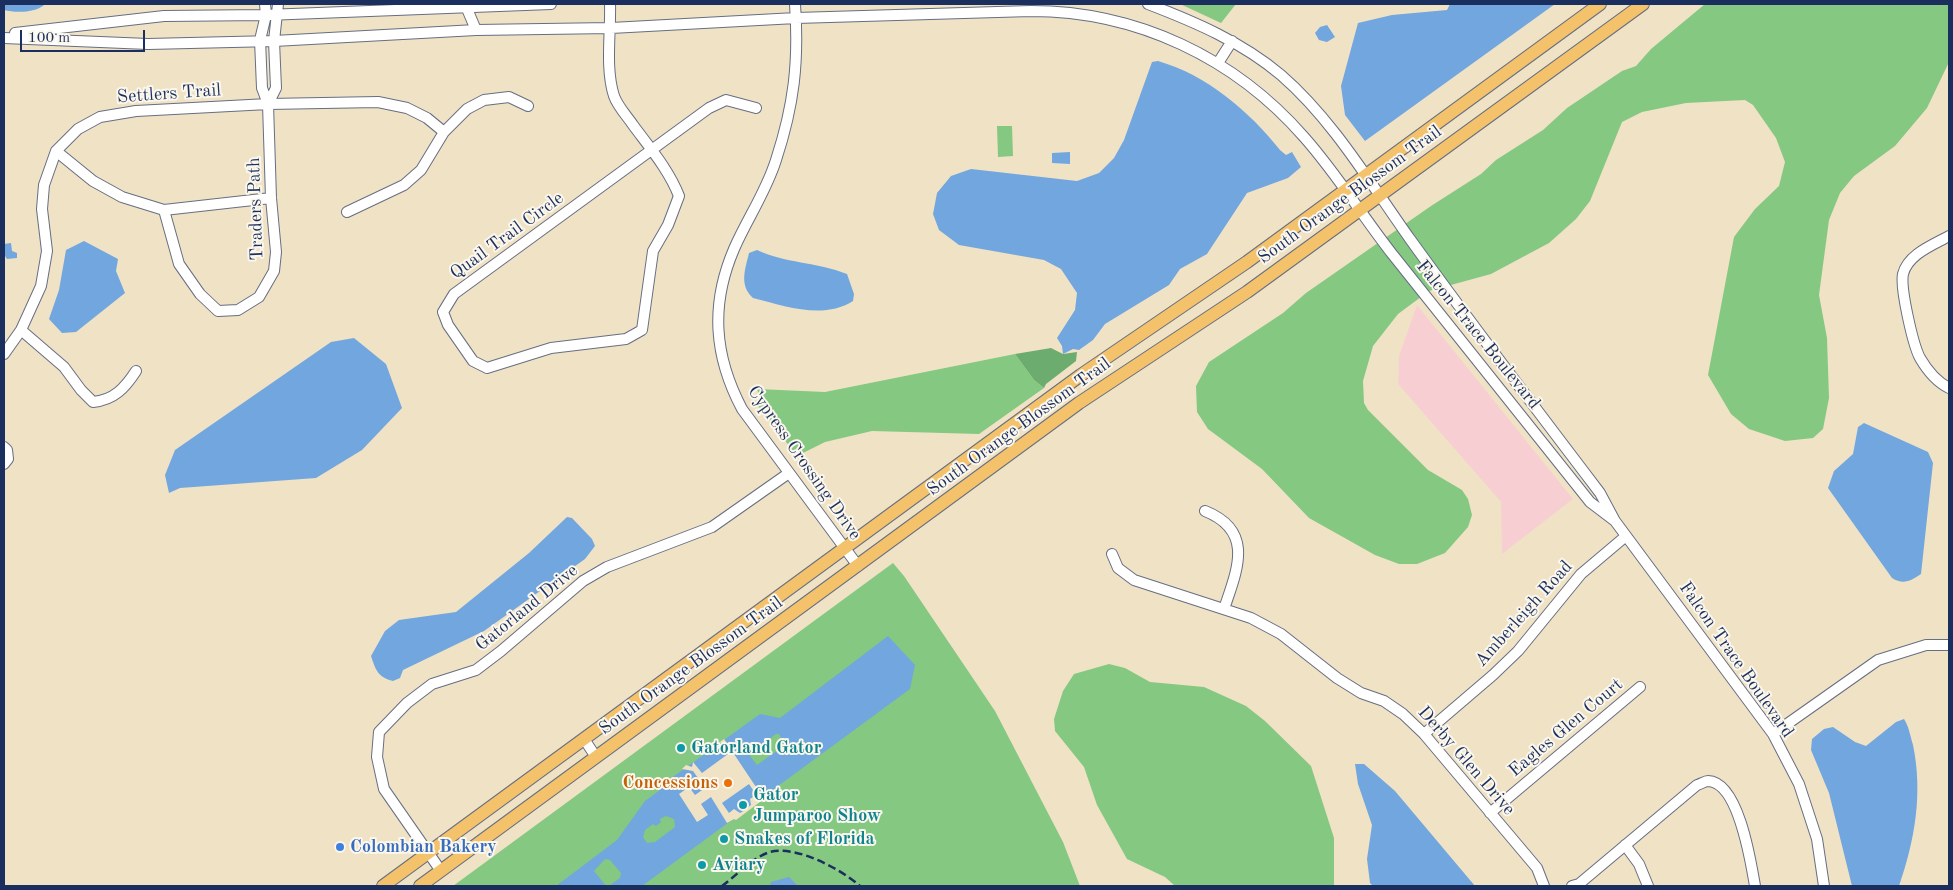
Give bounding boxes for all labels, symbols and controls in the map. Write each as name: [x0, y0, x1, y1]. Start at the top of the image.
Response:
scale bar: [22, 20, 148, 52]
text: 100 m: [28, 31, 70, 46]
street label: Settlers Trail: [116, 80, 222, 108]
street label: South Orange Blossom Trail: [1254, 121, 1446, 269]
street label: Traders Path: [243, 157, 269, 261]
street label: Quail Trail Circle: [446, 188, 568, 284]
street label: Falcon Trace Boulevard: [1411, 256, 1545, 414]
street label: South Orange Blossom Trail: [923, 353, 1115, 501]
street label: Cypress Crossing Drive: [742, 382, 866, 544]
street label: Amberleigh Road: [1471, 556, 1577, 672]
street label: Gatorland Drive: [471, 560, 583, 656]
street label: Falcon Trace Boulevard: [1674, 578, 1798, 742]
street label: South Orange Blossom Trail: [595, 592, 787, 740]
street label: Eagles Glen Court: [1505, 674, 1627, 782]
street label: Derby Glen Drive: [1413, 702, 1519, 820]
place label: Gatorland Gator: [691, 737, 821, 759]
marker: Gatorland Gator: [675, 742, 687, 754]
place label: Concessions: [622, 772, 718, 794]
marker: Concessions: [722, 777, 734, 789]
place label: Gator Jumparoo Show: [753, 784, 881, 826]
marker: Gator Jumparoo Show: [737, 799, 749, 811]
place label: Snakes of Florida: [734, 828, 875, 850]
marker: Snakes of Florida: [718, 833, 730, 845]
place label: Colombian Bakery: [350, 836, 497, 858]
marker: Colombian Bakery: [334, 841, 346, 853]
place label: Aviary: [712, 854, 765, 876]
marker: Aviary: [696, 859, 708, 871]

